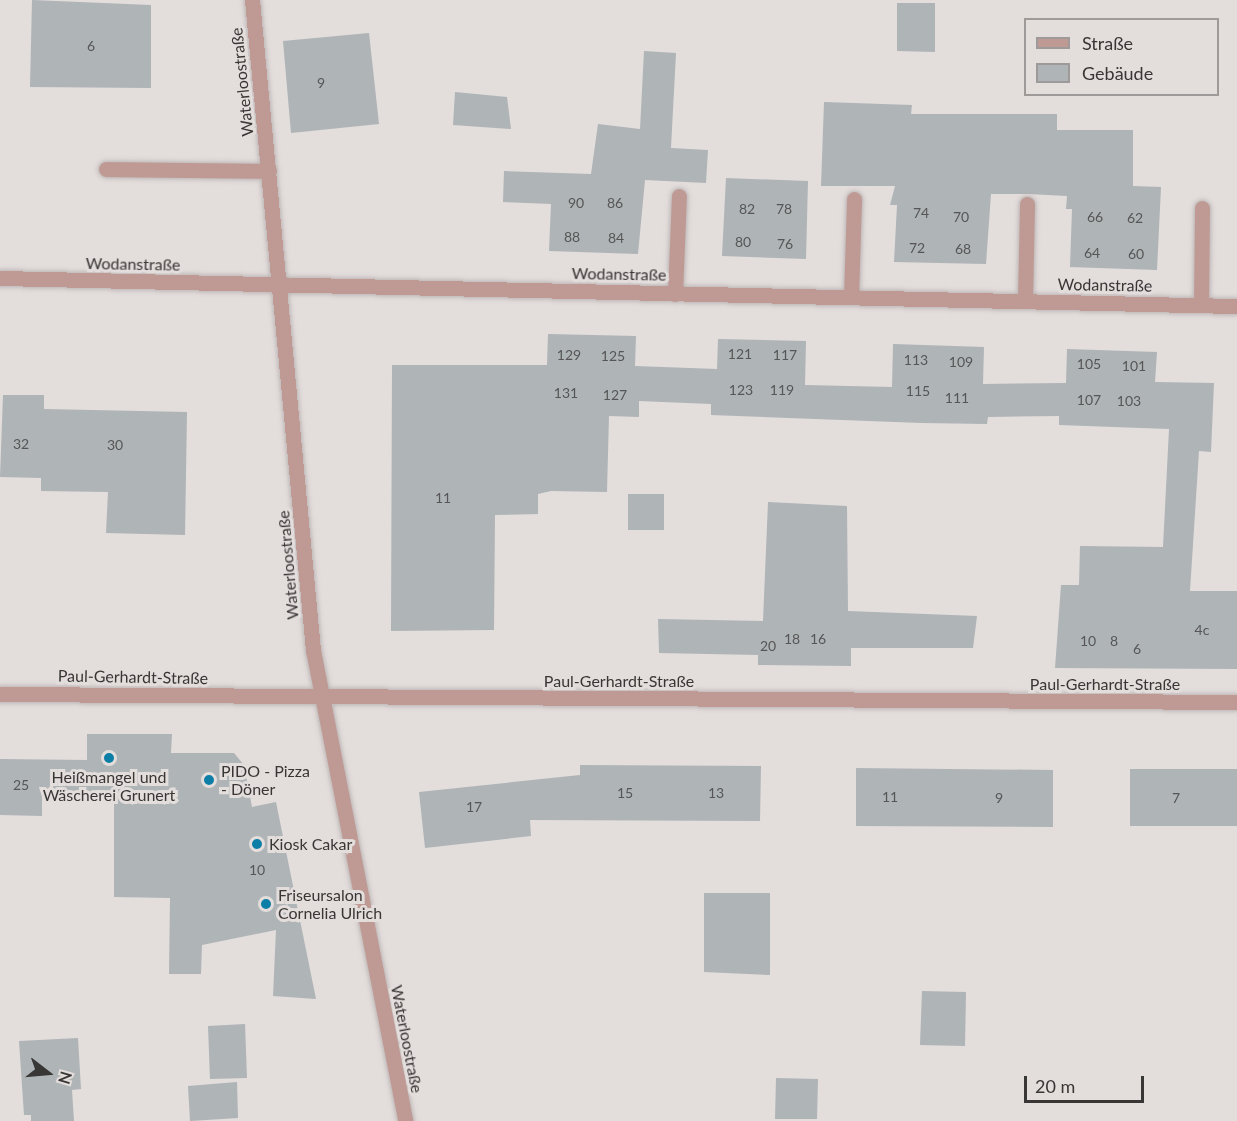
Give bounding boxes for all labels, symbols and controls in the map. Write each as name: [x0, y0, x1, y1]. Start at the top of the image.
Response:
legend: [1024, 18, 1219, 96]
street label: Waterloostraße: [227, 27, 257, 137]
text: Straße: [1082, 32, 1133, 54]
house number: 6: [87, 38, 95, 54]
text: Gebäude: [1082, 62, 1153, 84]
house number: 9: [317, 75, 325, 91]
house number: 90: [568, 195, 584, 211]
house number: 86: [607, 195, 623, 211]
house number: 82: [739, 201, 755, 217]
house number: 78: [776, 201, 792, 217]
house number: 74: [913, 205, 929, 221]
house number: 70: [953, 209, 969, 225]
house number: 66: [1087, 209, 1103, 225]
house number: 62: [1127, 210, 1143, 226]
house number: 88: [564, 229, 580, 245]
house number: 84: [608, 230, 624, 246]
house number: 80: [735, 234, 751, 250]
house number: 76: [777, 236, 793, 252]
house number: 72: [909, 240, 925, 256]
house number: 68: [955, 241, 971, 257]
house number: 64: [1084, 245, 1100, 261]
house number: 60: [1128, 246, 1144, 262]
street label: Wodanstraße: [86, 254, 180, 274]
street label: Wodanstraße: [572, 264, 666, 284]
street label: Wodanstraße: [1058, 275, 1152, 295]
house number: 121: [728, 346, 752, 362]
house number: 129: [557, 347, 581, 363]
house number: 117: [773, 347, 797, 363]
house number: 125: [601, 348, 625, 364]
house number: 113: [904, 352, 928, 368]
house number: 109: [949, 354, 973, 370]
house number: 105: [1077, 356, 1101, 372]
house number: 101: [1122, 358, 1146, 374]
house number: 123: [729, 382, 753, 398]
house number: 119: [770, 382, 794, 398]
house number: 115: [906, 383, 930, 399]
house number: 131: [554, 385, 578, 401]
house number: 127: [603, 387, 627, 403]
house number: 111: [945, 390, 969, 406]
house number: 107: [1077, 392, 1101, 408]
house number: 103: [1117, 393, 1141, 409]
house number: 32: [13, 436, 29, 452]
house number: 30: [107, 437, 123, 453]
house number: 11: [435, 490, 451, 506]
street label: Waterloostraße: [274, 510, 302, 620]
house number: 4c: [1195, 622, 1209, 638]
house number: 18: [784, 631, 800, 647]
house number: 16: [810, 631, 826, 647]
house number: 10: [1080, 633, 1096, 649]
house number: 8: [1110, 633, 1118, 649]
house number: 20: [760, 638, 776, 654]
house number: 6: [1133, 641, 1141, 657]
street label: Paul-Gerhardt-Straße: [58, 666, 208, 688]
street label: Paul-Gerhardt-Straße: [544, 671, 694, 691]
street label: Paul-Gerhardt-Straße: [1030, 674, 1180, 694]
marker: Heißmangel und Wäscherei Grunert: [102, 751, 116, 765]
place label: PIDO - Pizza - Döner: [221, 761, 310, 799]
place label: Heißmangel und Wäscherei Grunert: [43, 767, 175, 805]
marker: PIDO - Pizza - Döner: [202, 773, 216, 787]
house number: 25: [13, 777, 29, 793]
house number: 15: [617, 785, 633, 801]
house number: 13: [708, 785, 724, 801]
house number: 11: [882, 789, 898, 805]
house number: 9: [995, 790, 1003, 806]
house number: 7: [1172, 790, 1180, 806]
house number: 17: [466, 799, 482, 815]
place label: Kiosk Cakar: [269, 834, 352, 854]
marker: Kiosk Cakar: [250, 837, 264, 851]
house number: 10: [249, 862, 265, 878]
place label: Friseursalon Cornelia Ulrich: [278, 885, 382, 923]
marker: Friseursalon Cornelia Ulrich: [259, 897, 273, 911]
street label: Waterloostraße: [387, 983, 427, 1095]
north arrow: [18, 1043, 78, 1103]
scale bar: [1027, 1064, 1147, 1102]
text: N: [55, 1070, 77, 1087]
text: 20 m: [1035, 1075, 1075, 1097]

